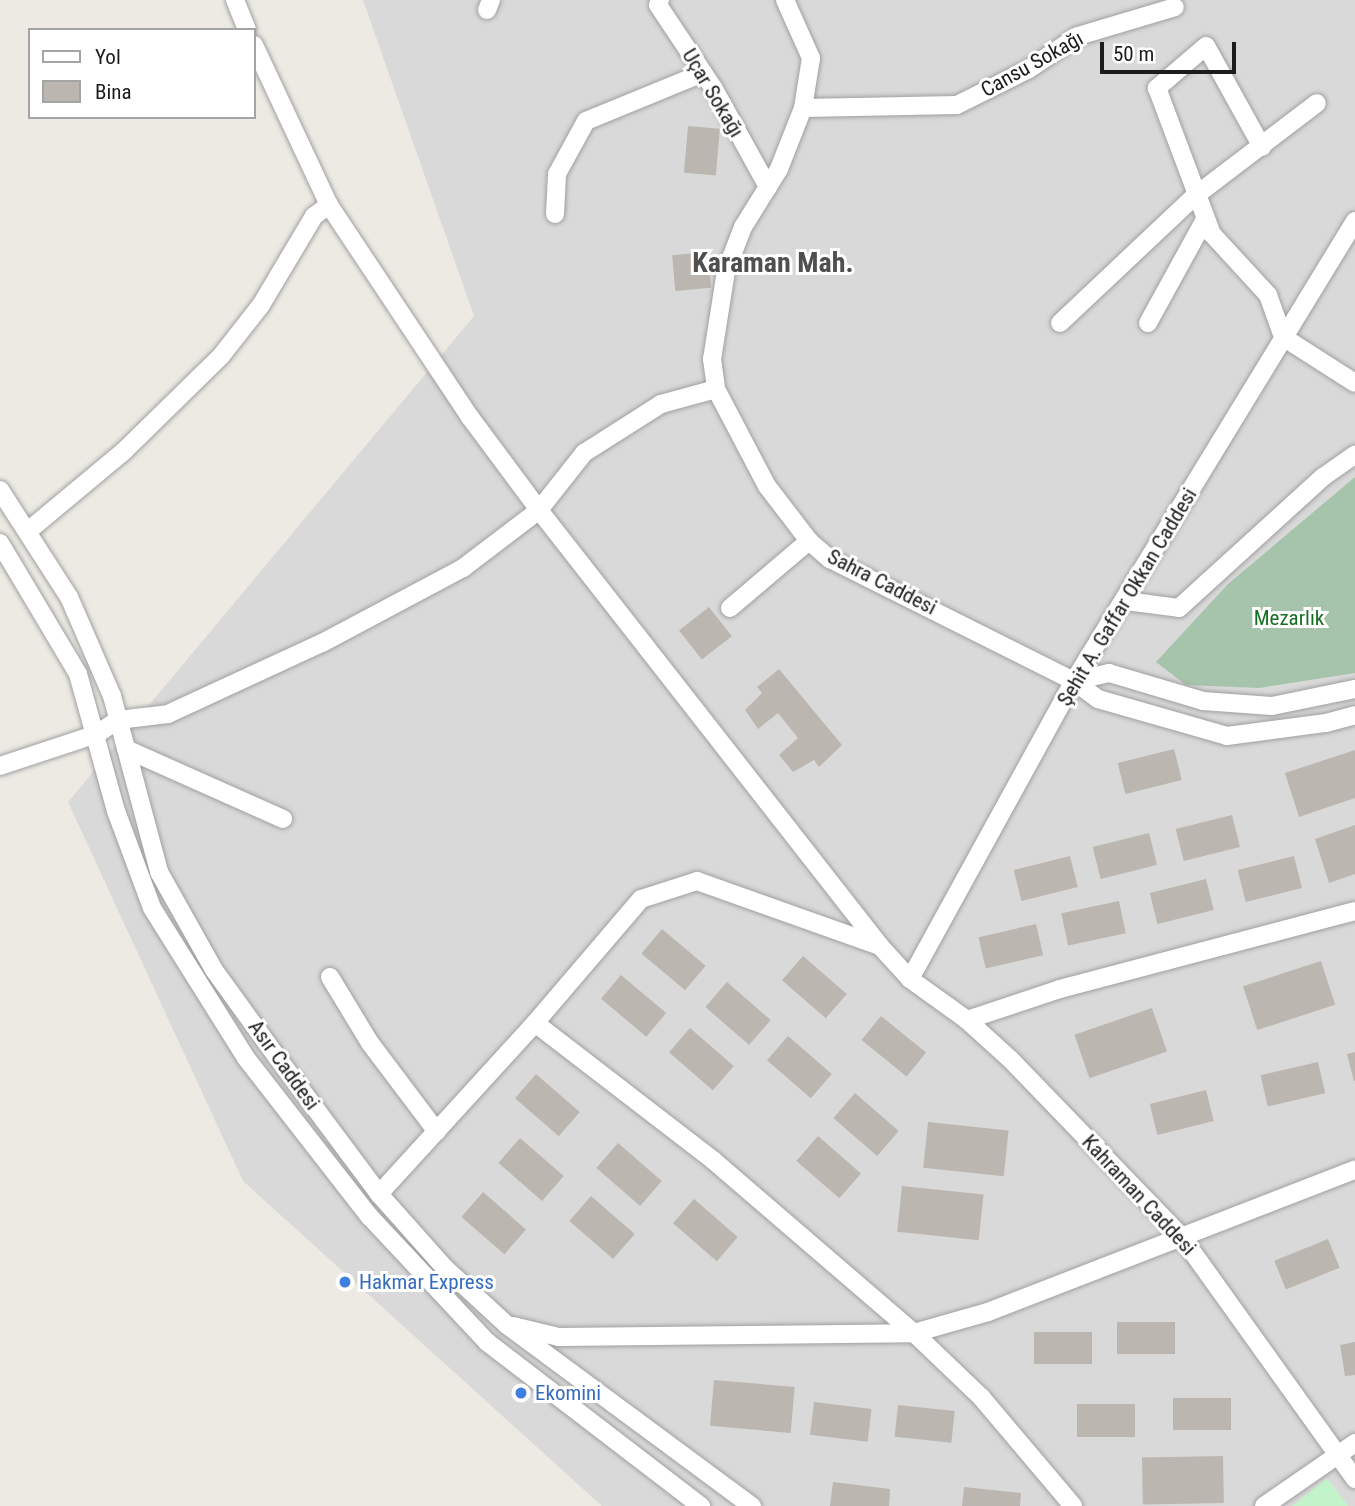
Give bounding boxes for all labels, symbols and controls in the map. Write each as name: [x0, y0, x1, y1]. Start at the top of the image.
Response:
street label: Cansu Sokağı: [977, 26, 1087, 102]
legend: [28, 28, 256, 119]
scale bar: [1103, 28, 1240, 72]
text: 50 m: [1113, 42, 1154, 66]
street label: Uçar Sokağı: [677, 44, 749, 142]
text: Yol: [95, 45, 121, 69]
text: Bina: [95, 80, 132, 104]
district label: Karaman Mah.: [692, 246, 854, 280]
street label: Şehit A. Gaffar Okkan Caddesi: [1052, 483, 1202, 711]
street label: Sahra Caddesi: [823, 544, 941, 620]
park label: Mezarlık: [1254, 605, 1324, 631]
street label: Asır Caddesi: [243, 1015, 325, 1115]
street label: Kahraman Caddesi: [1077, 1130, 1201, 1260]
place label: Hakmar Express: [359, 1269, 494, 1295]
marker: Hakmar Express: [337, 1274, 353, 1290]
place label: Ekomini: [535, 1380, 601, 1406]
marker: Ekomini: [513, 1385, 529, 1401]

